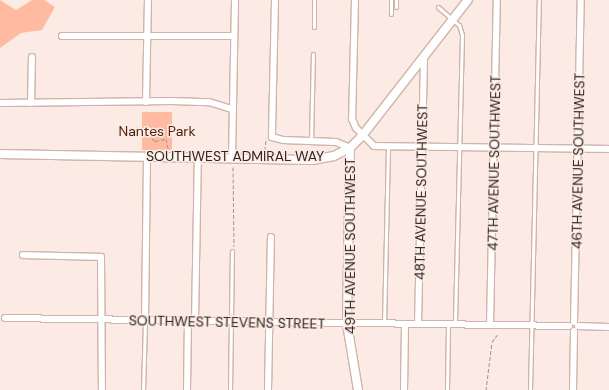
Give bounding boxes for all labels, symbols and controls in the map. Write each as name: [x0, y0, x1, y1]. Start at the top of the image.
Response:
street label: 46TH AVENUE SOUTHWEST: [568, 73, 588, 249]
street label: 47TH AVENUE SOUTHWEST: [484, 75, 504, 251]
street label: 48TH AVENUE SOUTHWEST: [411, 104, 431, 280]
park label: Nantes Park: [119, 123, 195, 139]
street label: SOUTHWEST ADMIRAL WAY: [146, 148, 324, 164]
street label: 49TH AVENUE SOUTHWEST: [342, 158, 358, 334]
street label: SOUTHWEST STEVENS STREET: [129, 312, 325, 332]

